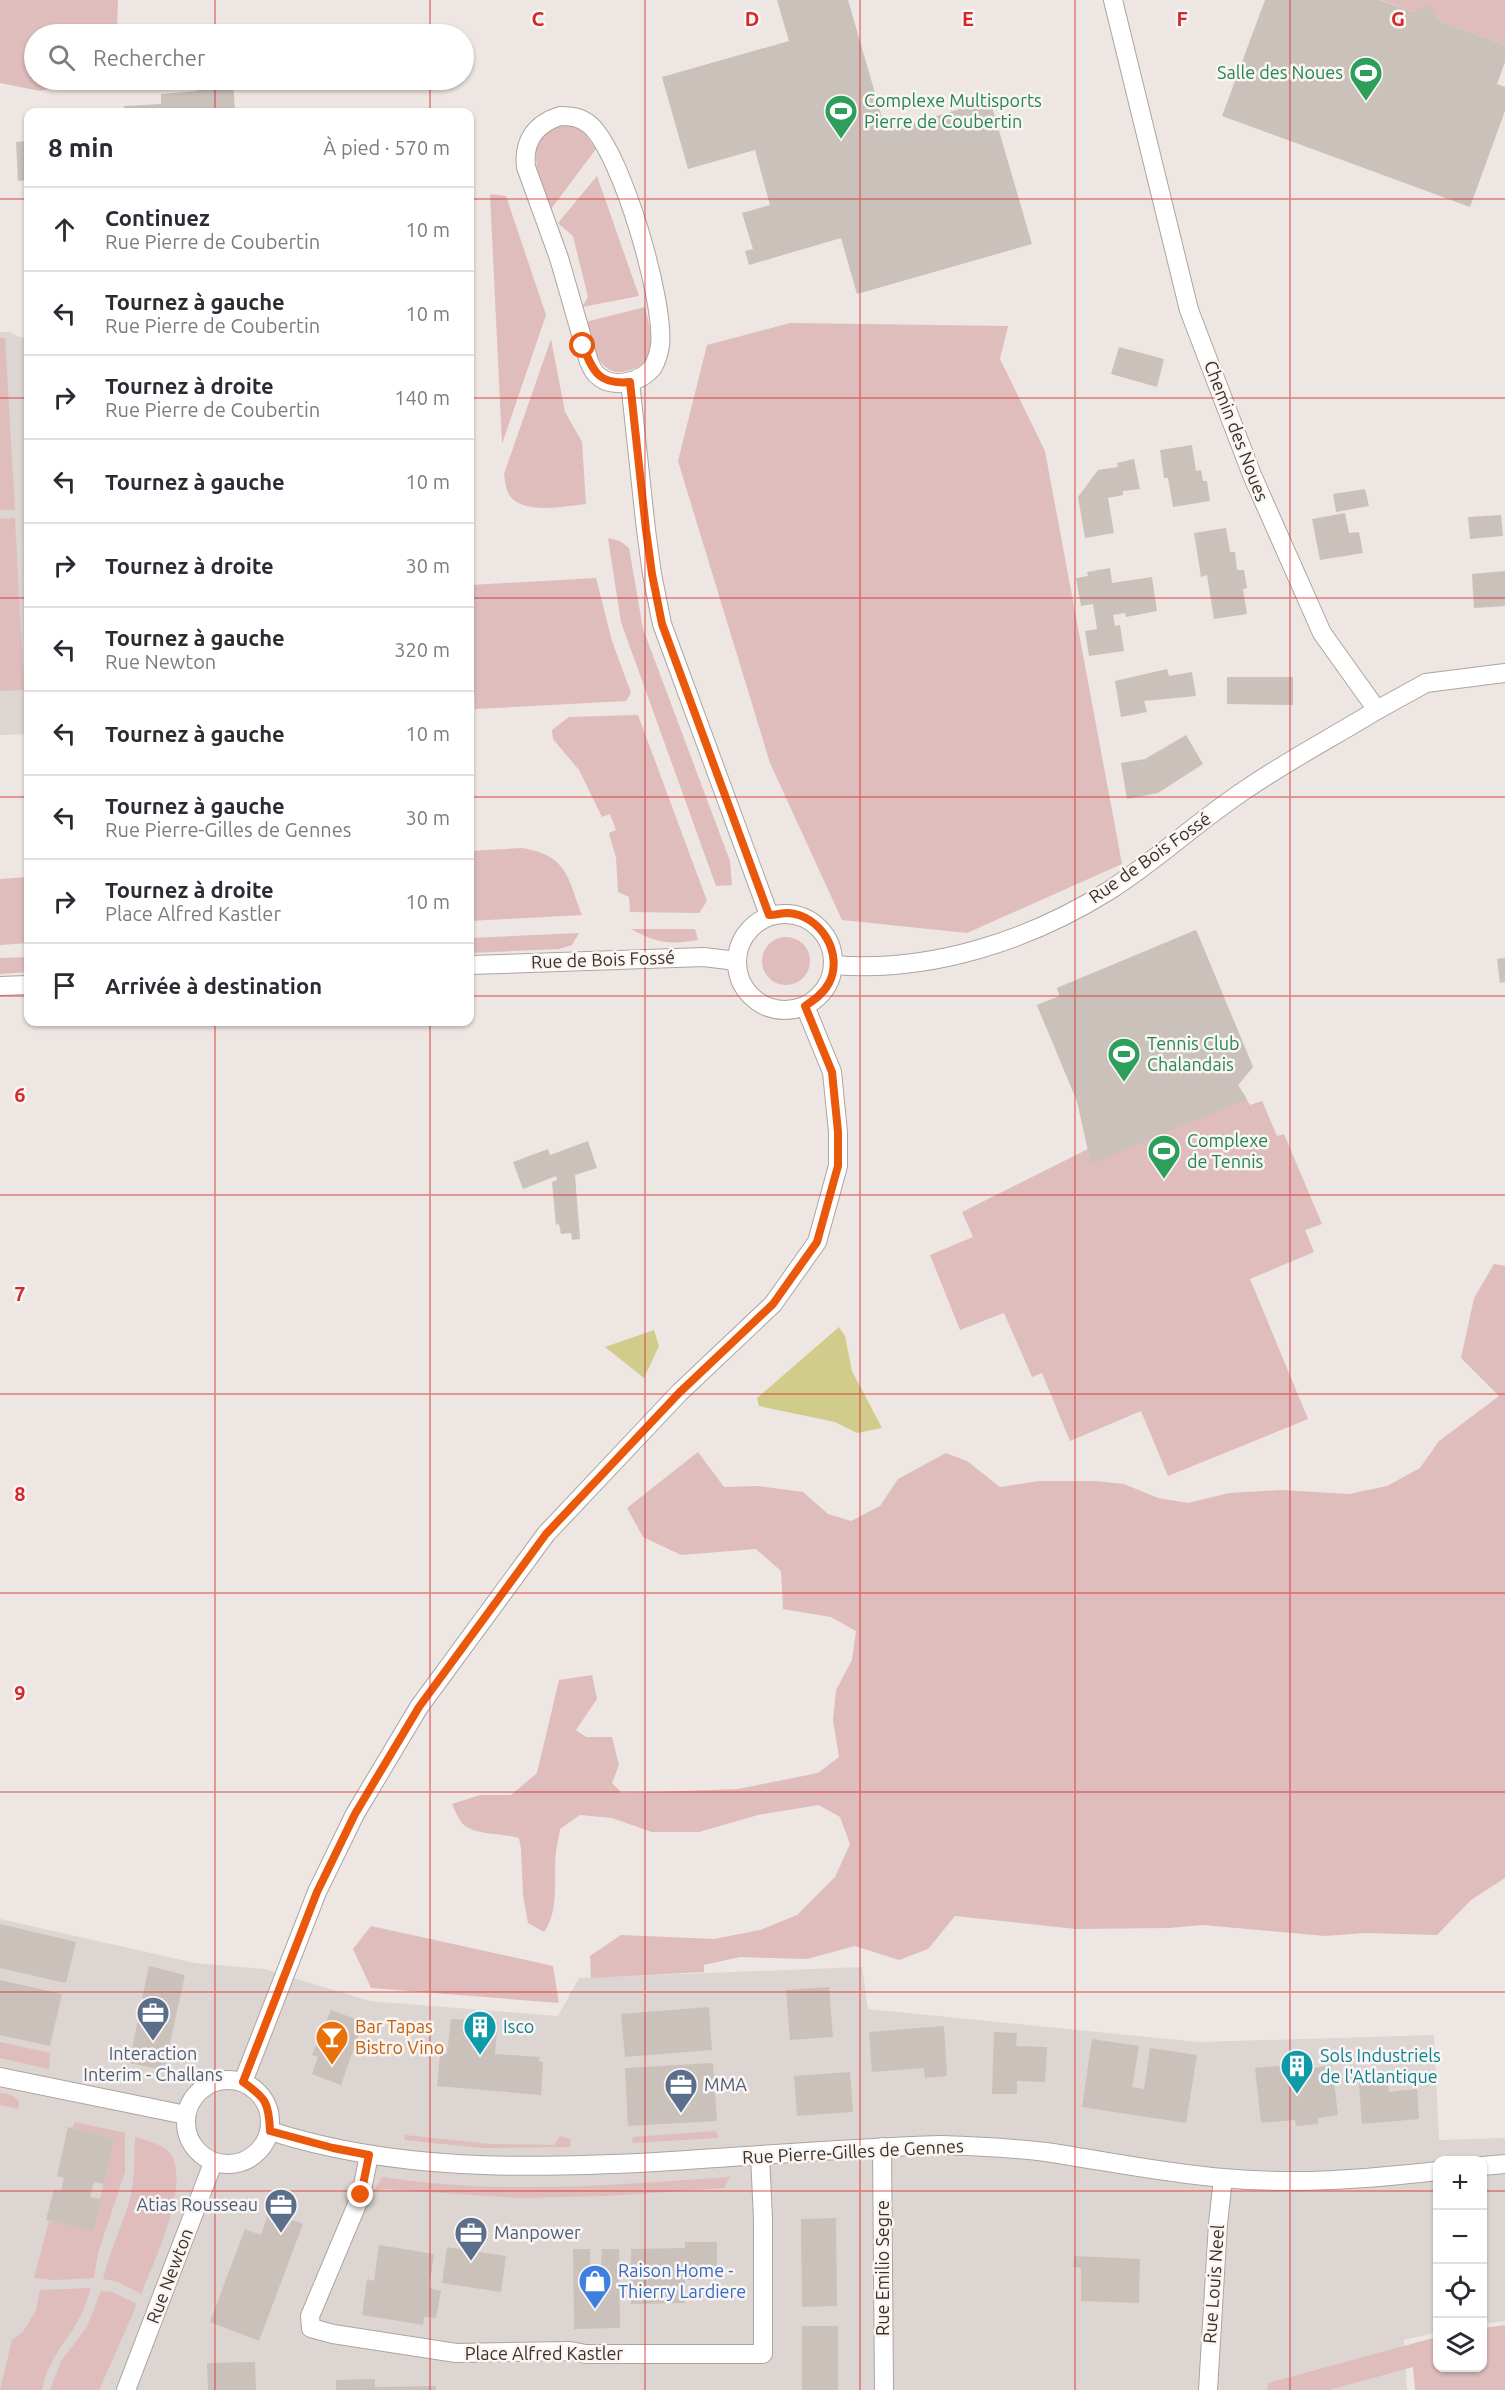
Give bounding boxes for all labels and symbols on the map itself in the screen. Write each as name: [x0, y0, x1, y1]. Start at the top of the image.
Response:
text: C: [532, 7, 545, 30]
text: D: [745, 7, 759, 30]
text: E: [962, 7, 974, 30]
text: F: [1176, 7, 1188, 30]
text: G: [1391, 7, 1405, 30]
sports icon: Salle des Noues: [1348, 55, 1384, 102]
place label: Salle des Noues: [1217, 62, 1343, 82]
place label: Complexe Multisports Pierre de Coubertin: [864, 90, 1042, 131]
sports icon: Complexe Multisports Pierre de Coubertin: [823, 93, 859, 140]
route start: [569, 332, 595, 358]
street label: Chemin des Noues: [1201, 357, 1273, 504]
street label: Rue de Bois Fossé: [1085, 808, 1214, 907]
street label: Rue de Bois Fossé: [531, 946, 675, 972]
place label: Tennis Club Chalandais: [1147, 1033, 1240, 1074]
sports icon: Tennis Club Chalandais: [1106, 1036, 1142, 1083]
text: 6: [14, 1083, 26, 1106]
place label: Complexe de Tennis: [1187, 1130, 1268, 1171]
sports icon: Complexe de Tennis: [1146, 1133, 1182, 1180]
text: 7: [14, 1282, 26, 1305]
text: 8: [14, 1482, 26, 1505]
text: 9: [14, 1681, 26, 1704]
office icon: Interaction Interim - Challans: [135, 1995, 171, 2042]
building icon: Isco: [462, 2009, 498, 2056]
place label: Bar Tapas Bistro Vino: [355, 2016, 444, 2057]
place label: Isco: [503, 2016, 534, 2036]
bar icon: Bar Tapas Bistro Vino: [314, 2019, 350, 2066]
place label: Interaction Interim - Challans: [83, 2043, 223, 2084]
place label: Sols Industriels de l'Atlantique: [1320, 2045, 1441, 2086]
building icon: Sols Industriels de l'Atlantique: [1279, 2048, 1315, 2095]
office icon: MMA: [663, 2067, 699, 2114]
place label: MMA: [704, 2074, 747, 2094]
street label: Rue Pierre-Gilles de Gennes: [742, 2135, 964, 2167]
route end: [347, 2181, 373, 2207]
office icon: Atias Rousseau: [263, 2187, 299, 2234]
place label: Atias Rousseau: [137, 2194, 258, 2214]
street label: Rue Emilio Segre: [872, 2200, 892, 2336]
office icon: Manpower: [453, 2215, 489, 2262]
place label: Manpower: [494, 2222, 581, 2242]
street label: Rue Louis Neel: [1199, 2223, 1227, 2344]
street label: Rue Newton: [142, 2225, 196, 2326]
place label: Raison Home - Thierry Lardiere: [618, 2260, 746, 2301]
shop icon: Raison Home - Thierry Lardiere: [577, 2263, 613, 2310]
street label: Place Alfred Kastler: [465, 2343, 623, 2363]

